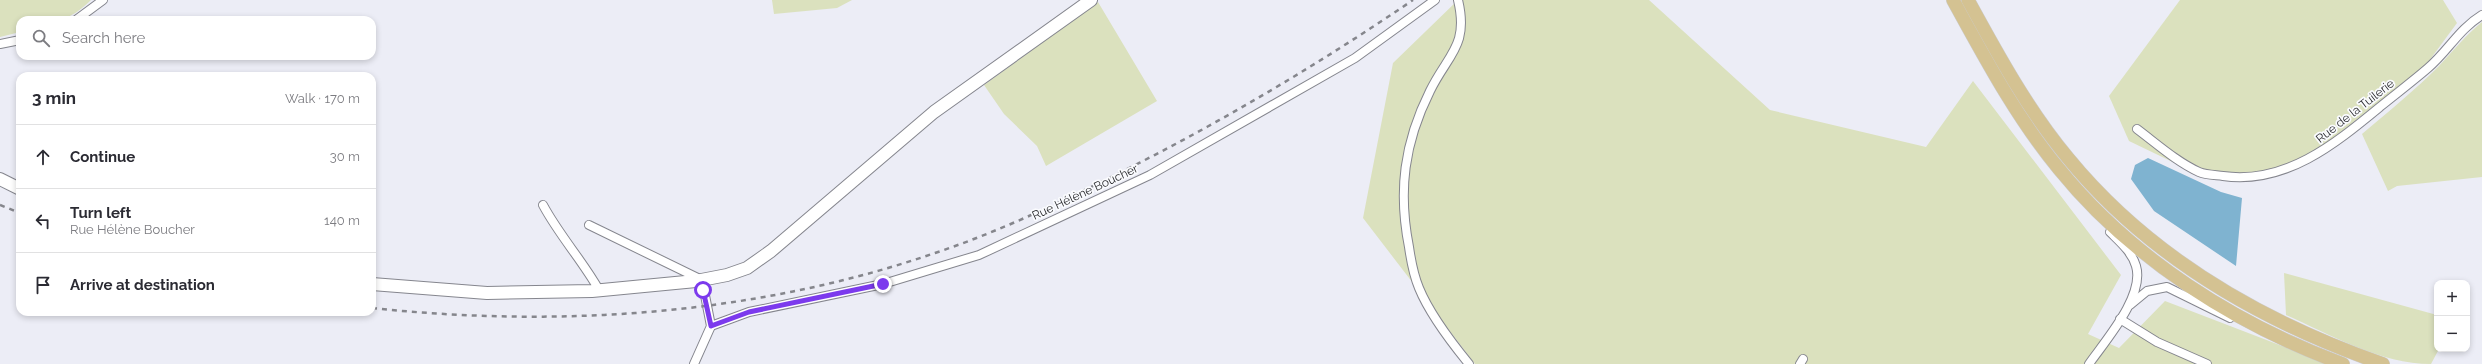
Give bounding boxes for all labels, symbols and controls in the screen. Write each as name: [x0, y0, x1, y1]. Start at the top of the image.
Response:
search box: [16, 16, 376, 60]
icon: search: [30, 27, 52, 49]
text: Search here: [62, 29, 145, 47]
street label: Rue de la Tuilerie: [2313, 76, 2397, 146]
text: 3 min: [32, 88, 76, 108]
text: Walk · 170 m: [285, 91, 360, 106]
icon: ahead: [32, 146, 54, 168]
text: Continue: [70, 148, 135, 166]
text: 30 m: [330, 149, 360, 164]
street label: Rue Hélène Boucher: [1030, 161, 1141, 223]
text: Turn left: [70, 204, 131, 222]
icon: left: [32, 210, 54, 232]
text: 140 m: [324, 213, 360, 228]
text: Rue Hélène Boucher: [70, 222, 195, 237]
icon: arrive: [32, 274, 54, 296]
route end: [874, 275, 892, 293]
text: Arrive at destination: [70, 276, 215, 294]
map controls: [2434, 280, 2470, 352]
button: +: [2434, 280, 2470, 316]
route start: [694, 281, 712, 299]
button: −: [2434, 316, 2470, 352]

